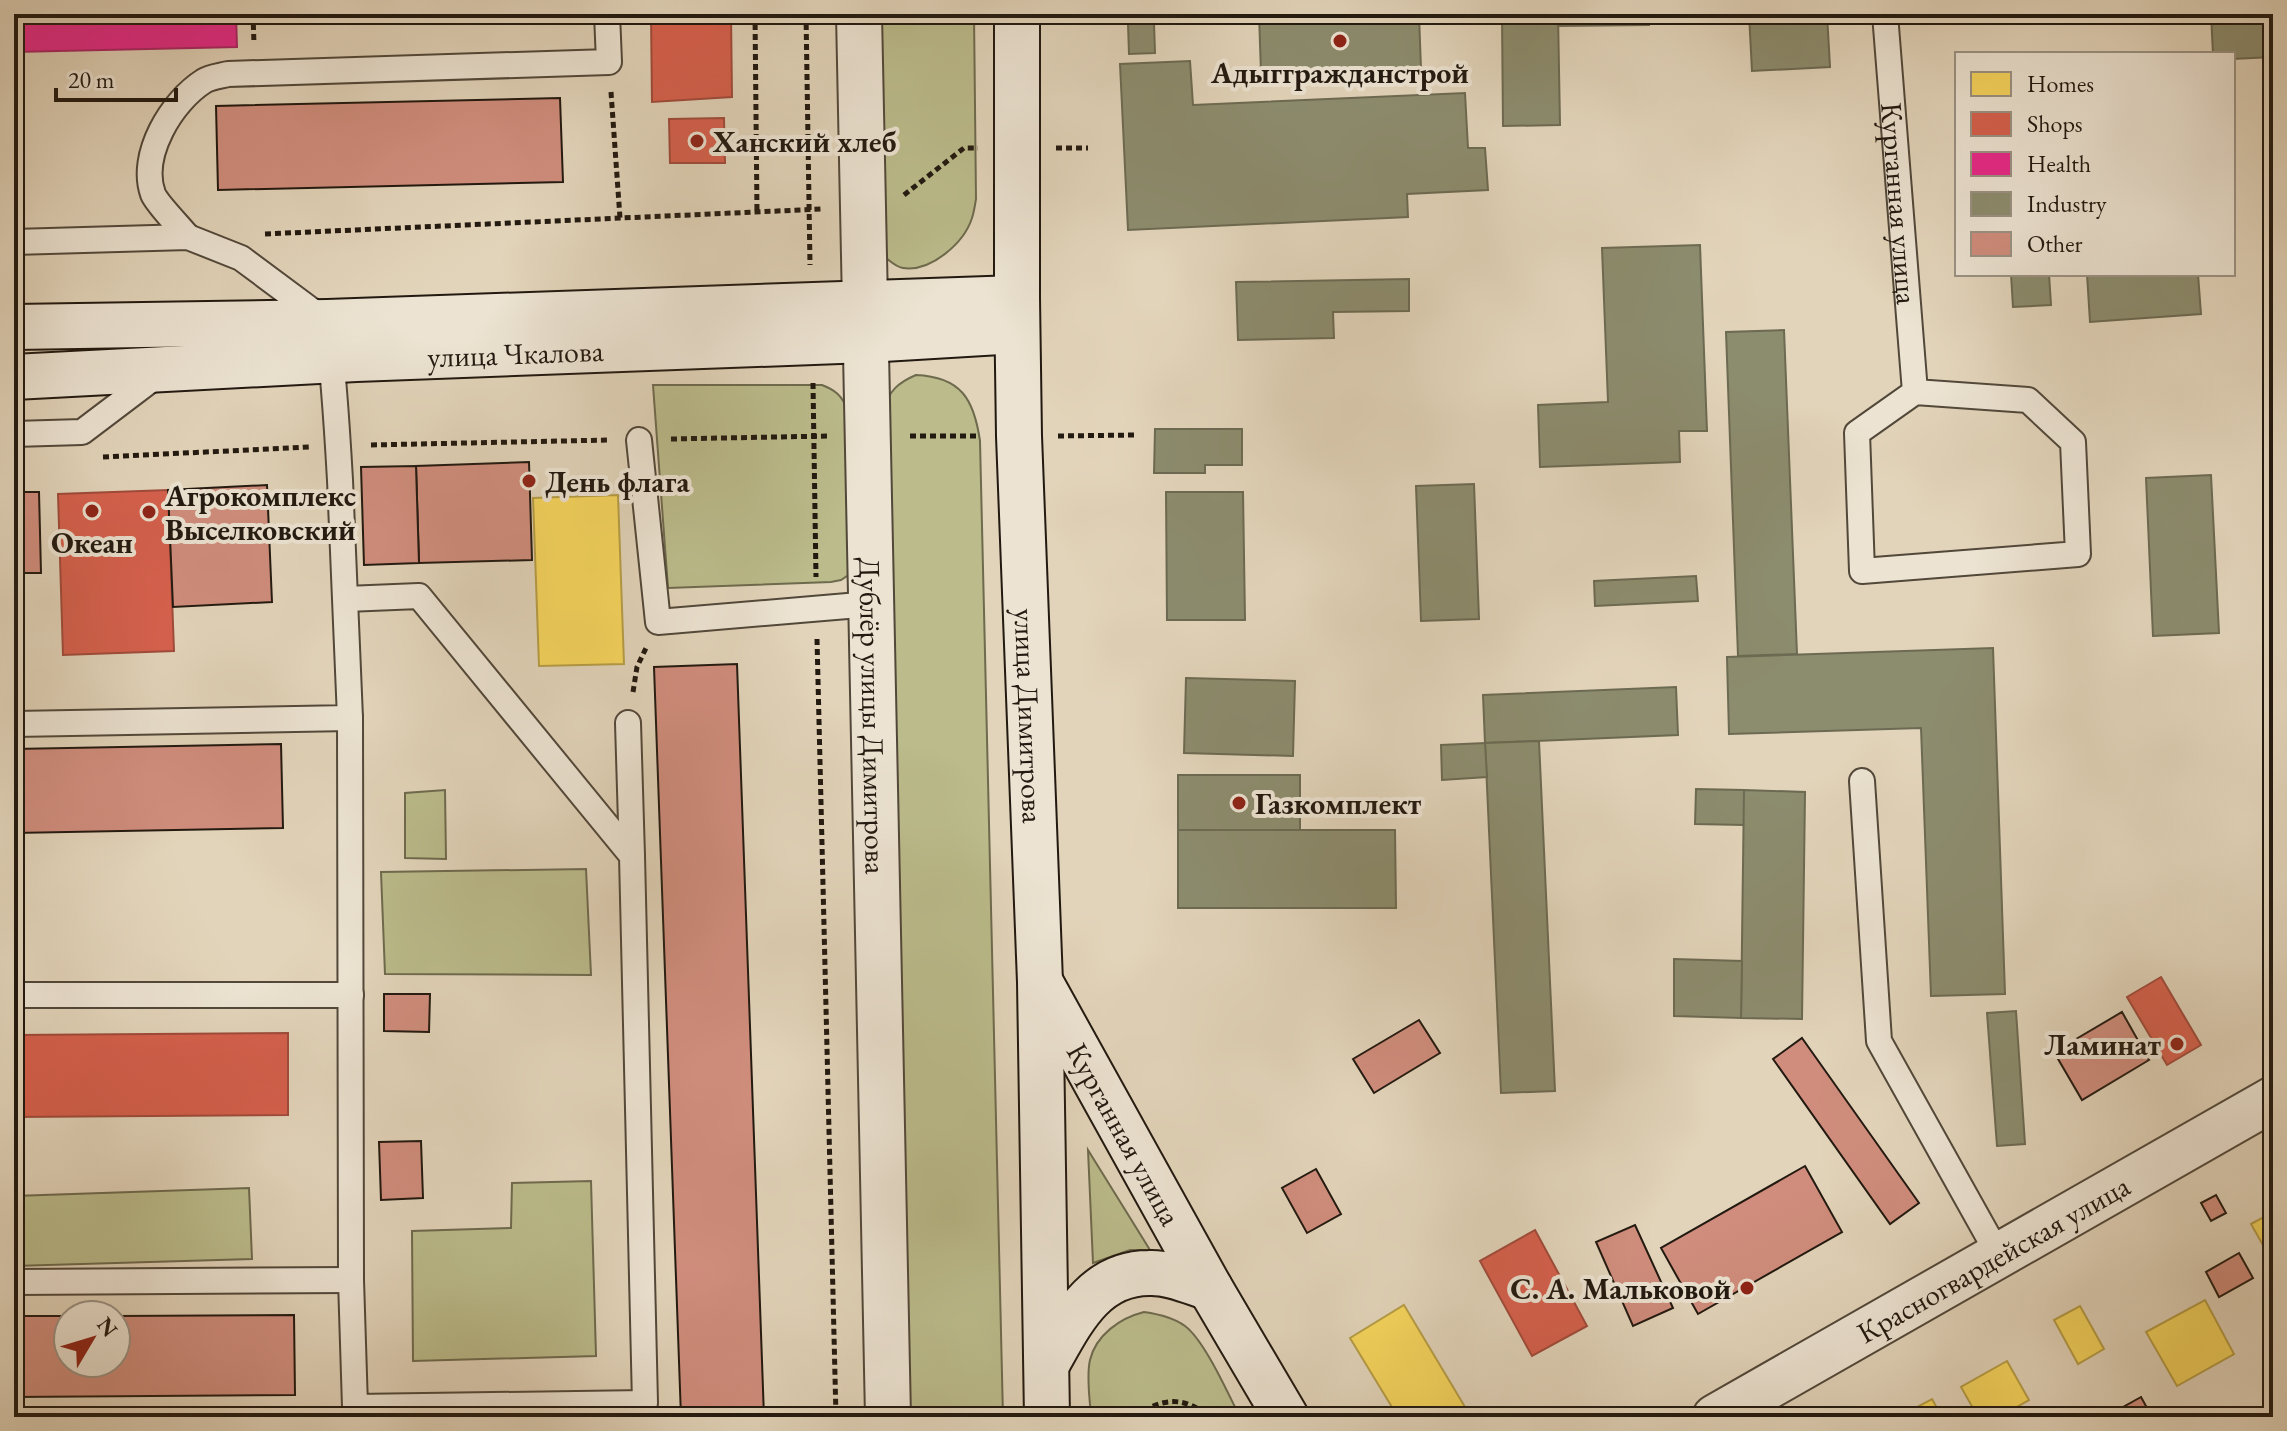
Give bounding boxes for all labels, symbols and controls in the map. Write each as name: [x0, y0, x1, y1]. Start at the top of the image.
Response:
marker: Адыггражданстрой: [1331, 32, 1349, 50]
scale bar: [56, 52, 176, 102]
legend: [1955, 52, 2235, 276]
place label: Адыггражданстрой: [1210, 53, 1469, 92]
text: 20 m: [68, 64, 115, 95]
text: Homes: [2027, 68, 2094, 99]
street label: Курганная улица: [1873, 101, 1927, 306]
text: Shops: [2027, 108, 2083, 139]
place label: Ханский хлеб: [712, 122, 896, 161]
marker: Ханский хлеб: [688, 132, 706, 150]
text: Health: [2027, 148, 2091, 179]
text: Industry: [2027, 188, 2107, 219]
text: Other: [2027, 228, 2083, 259]
street label: улица Чкалова: [427, 330, 604, 376]
place label: День флага: [545, 462, 690, 501]
marker: День флага: [520, 472, 538, 490]
place label: Агрокомплекс Выселковский: [164, 476, 356, 549]
marker: Океан: [83, 502, 101, 520]
marker: Агрокомплекс Выселковский: [140, 503, 158, 521]
place label: Океан: [51, 523, 133, 562]
street label: Дублёр улицы Димитрова: [851, 557, 896, 875]
street label: улица Димитрова: [1006, 608, 1053, 824]
place label: Газкомплект: [1255, 784, 1422, 823]
marker: Газкомплект: [1230, 794, 1248, 812]
place label: Ламинат: [2044, 1025, 2161, 1064]
marker: Ламинат: [2168, 1035, 2186, 1053]
street label: Курганная улица: [1058, 1036, 1191, 1232]
street label: Красногвардейская улица: [1850, 1165, 2136, 1352]
place label: С. А. Мальковой: [1510, 1269, 1731, 1308]
marker: С. А. Мальковой: [1738, 1279, 1756, 1297]
north arrow: [52, 1299, 132, 1379]
text: N: [90, 1311, 124, 1343]

